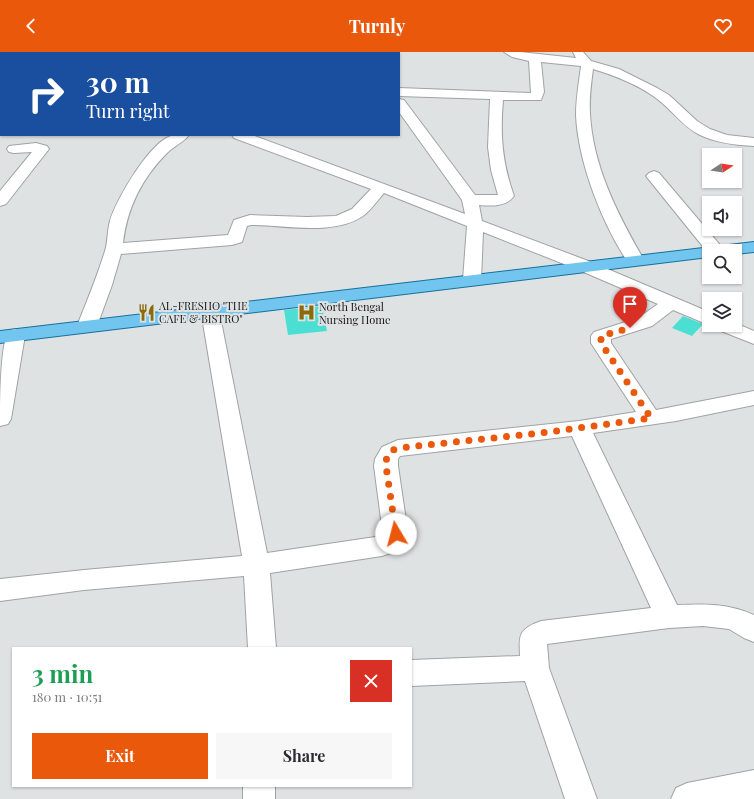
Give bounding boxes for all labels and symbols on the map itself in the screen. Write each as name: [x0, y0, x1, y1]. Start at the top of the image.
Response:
north arrow: [702, 148, 742, 188]
pin: [613, 287, 647, 328]
place label: AL-FRESHO "THE CAFE & BISTRO": [158, 298, 248, 326]
place label: North Bengal Nursing Home: [319, 299, 391, 327]
restaurant icon: AL-FRESHO "THE CAFE & BISTRO": [136, 302, 156, 322]
hospital icon: North Bengal Nursing Home: [296, 303, 316, 323]
position arrow: [375, 513, 417, 555]

